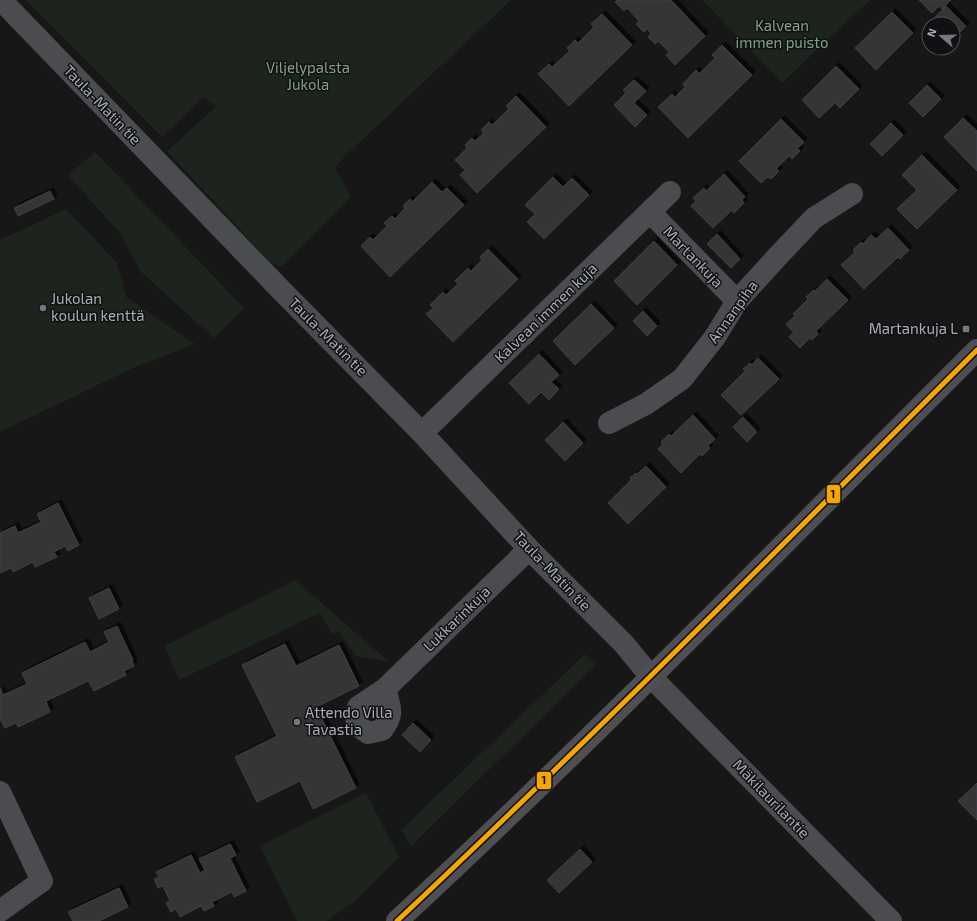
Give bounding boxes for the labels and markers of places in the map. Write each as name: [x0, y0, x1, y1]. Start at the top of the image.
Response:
place label: Jukolan koulun kenttä: [51, 289, 144, 324]
marker: Jukolan koulun kenttä: [38, 303, 48, 313]
place label: Martankuja L: [869, 319, 958, 338]
marker: Martankuja L: [961, 324, 971, 334]
place label: Attendo Villa Tavastia: [305, 703, 392, 738]
marker: Attendo Villa Tavastia: [292, 717, 302, 727]

